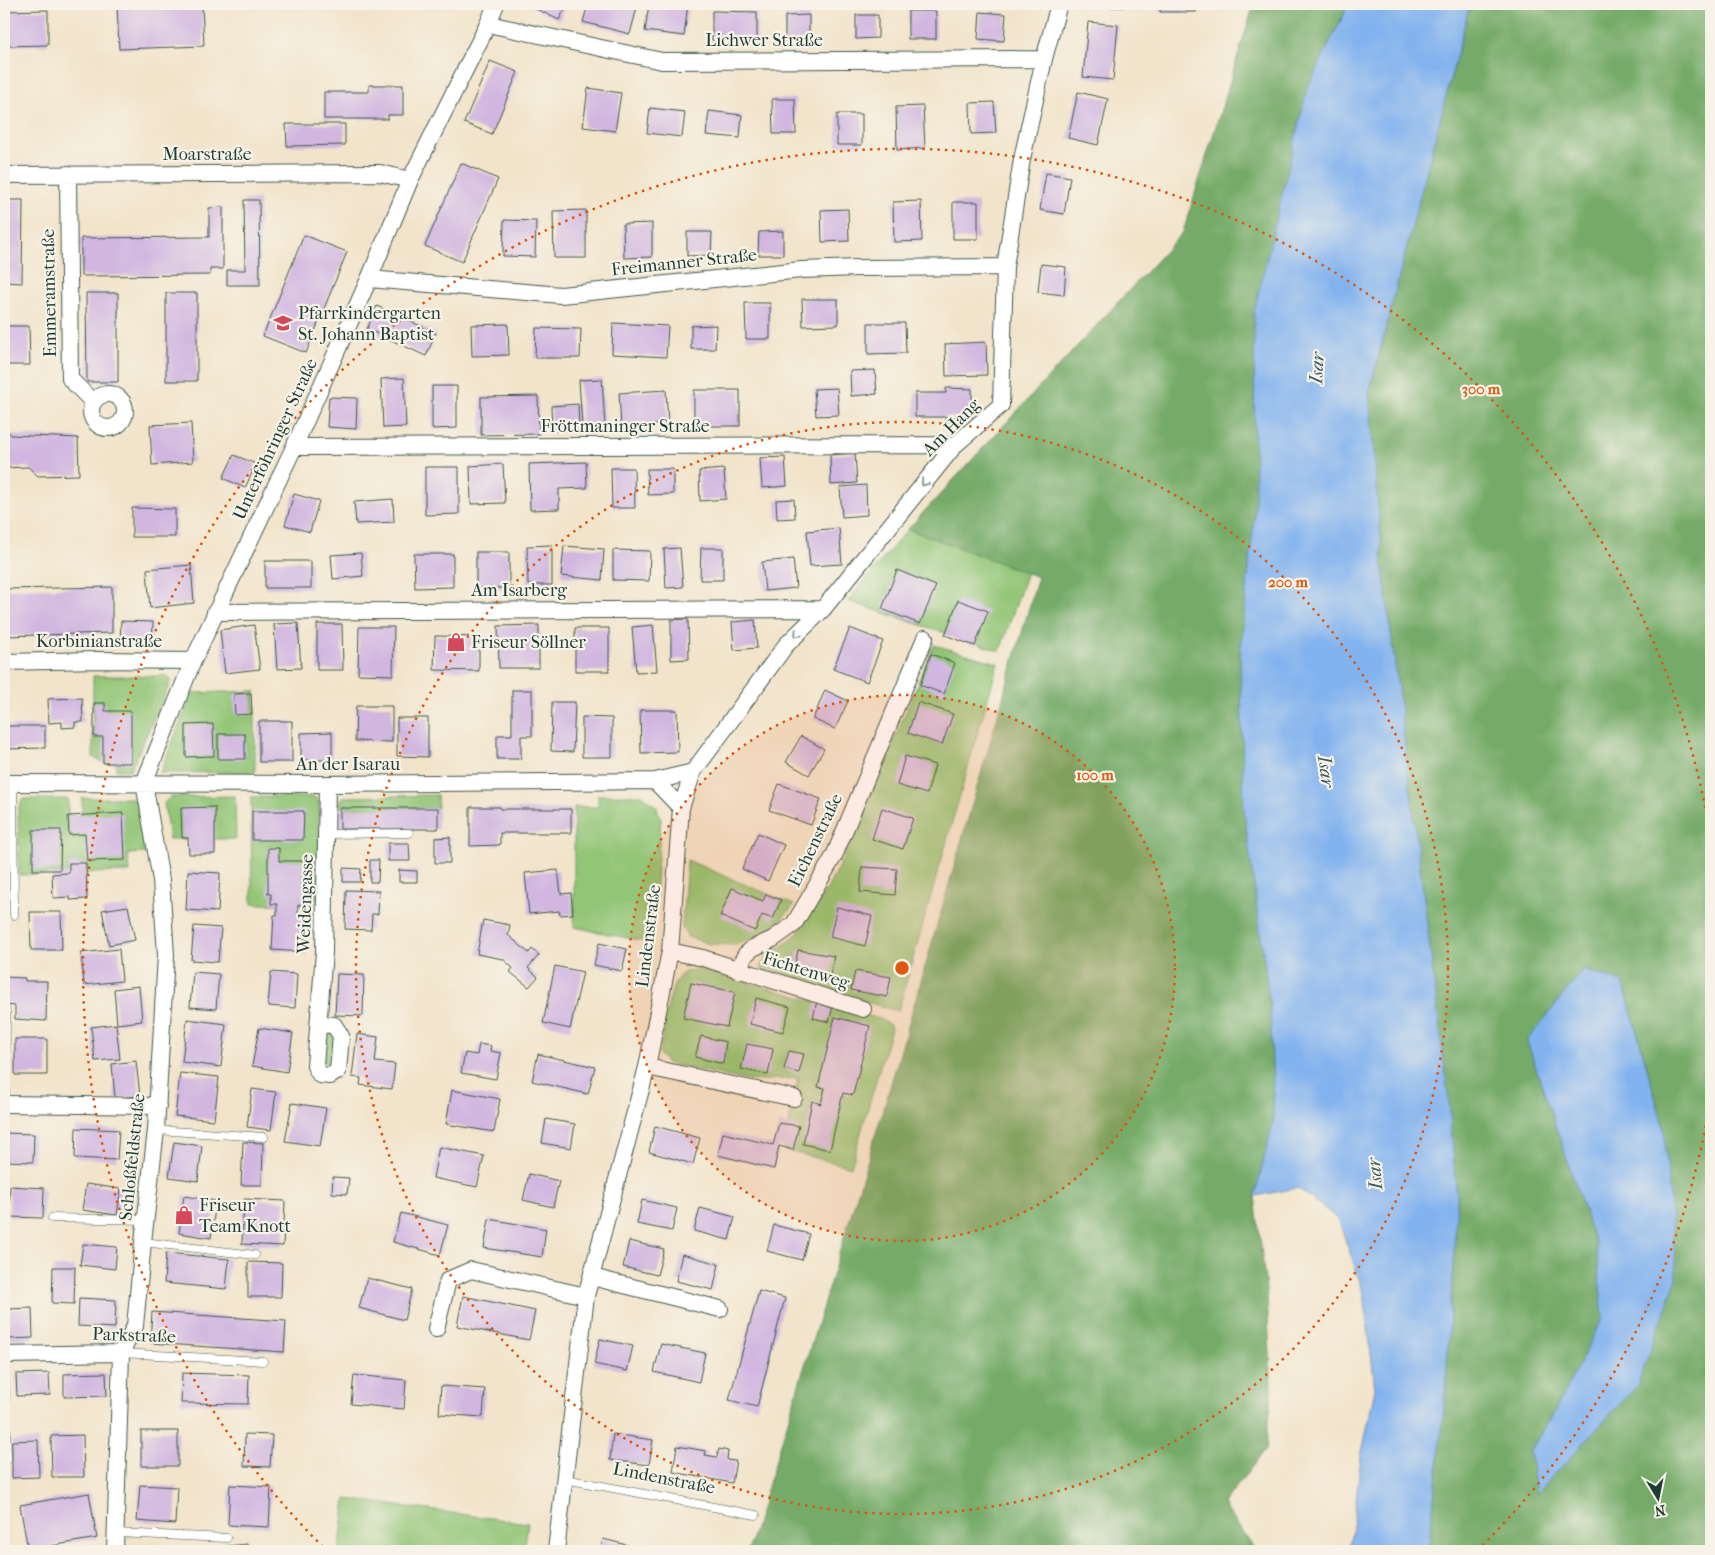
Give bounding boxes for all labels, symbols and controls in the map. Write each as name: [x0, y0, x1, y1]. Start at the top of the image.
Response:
street label: Lichwer Straße: [705, 30, 823, 51]
street label: Moarstraße: [162, 144, 252, 165]
street label: Emmeramstraße: [38, 228, 61, 357]
street label: Freimanner Straße: [610, 244, 758, 281]
place label: Pfarrkindergarten St. Johann Baptist: [298, 303, 442, 345]
school or university icon: Pfarrkindergarten St. Johann Baptist: [272, 312, 294, 334]
water label: Isar: [1305, 350, 1329, 386]
street label: Unterföhringer Straße: [229, 355, 322, 523]
text: 300 m: [1462, 380, 1501, 398]
street label: Am Hang: [917, 394, 985, 461]
street label: Fröttmaninger Straße: [540, 416, 710, 437]
one-way arrow: [922, 477, 930, 486]
text: 200 m: [1268, 573, 1308, 591]
street label: Am Isarberg: [470, 580, 567, 601]
one-way arrow: [794, 628, 803, 637]
street label: Korbinianstraße: [36, 631, 162, 652]
shop icon: Friseur Söllner: [445, 631, 467, 653]
place label: Friseur Söllner: [471, 632, 586, 653]
water label: Isar: [1313, 753, 1339, 790]
street label: An der Isarau: [295, 754, 400, 775]
text: 100 m: [1076, 766, 1114, 784]
street label: Eichenstraße: [784, 790, 847, 890]
street label: Weidengasse: [293, 854, 318, 955]
street label: Lindenstraße: [632, 883, 665, 989]
street label: Fichtenweg: [760, 947, 852, 994]
centre of rings: [893, 959, 911, 977]
street label: Schloßfeldstraße: [115, 1092, 150, 1222]
water label: Isar: [1363, 1156, 1387, 1192]
place label: Friseur Team Knott: [199, 1195, 292, 1237]
shop icon: Friseur Team Knott: [173, 1204, 195, 1226]
street label: Parkstraße: [92, 1324, 176, 1347]
street label: Lindenstraße: [611, 1458, 717, 1499]
north arrow: [1632, 1472, 1682, 1522]
text: N: [1653, 1501, 1667, 1520]

